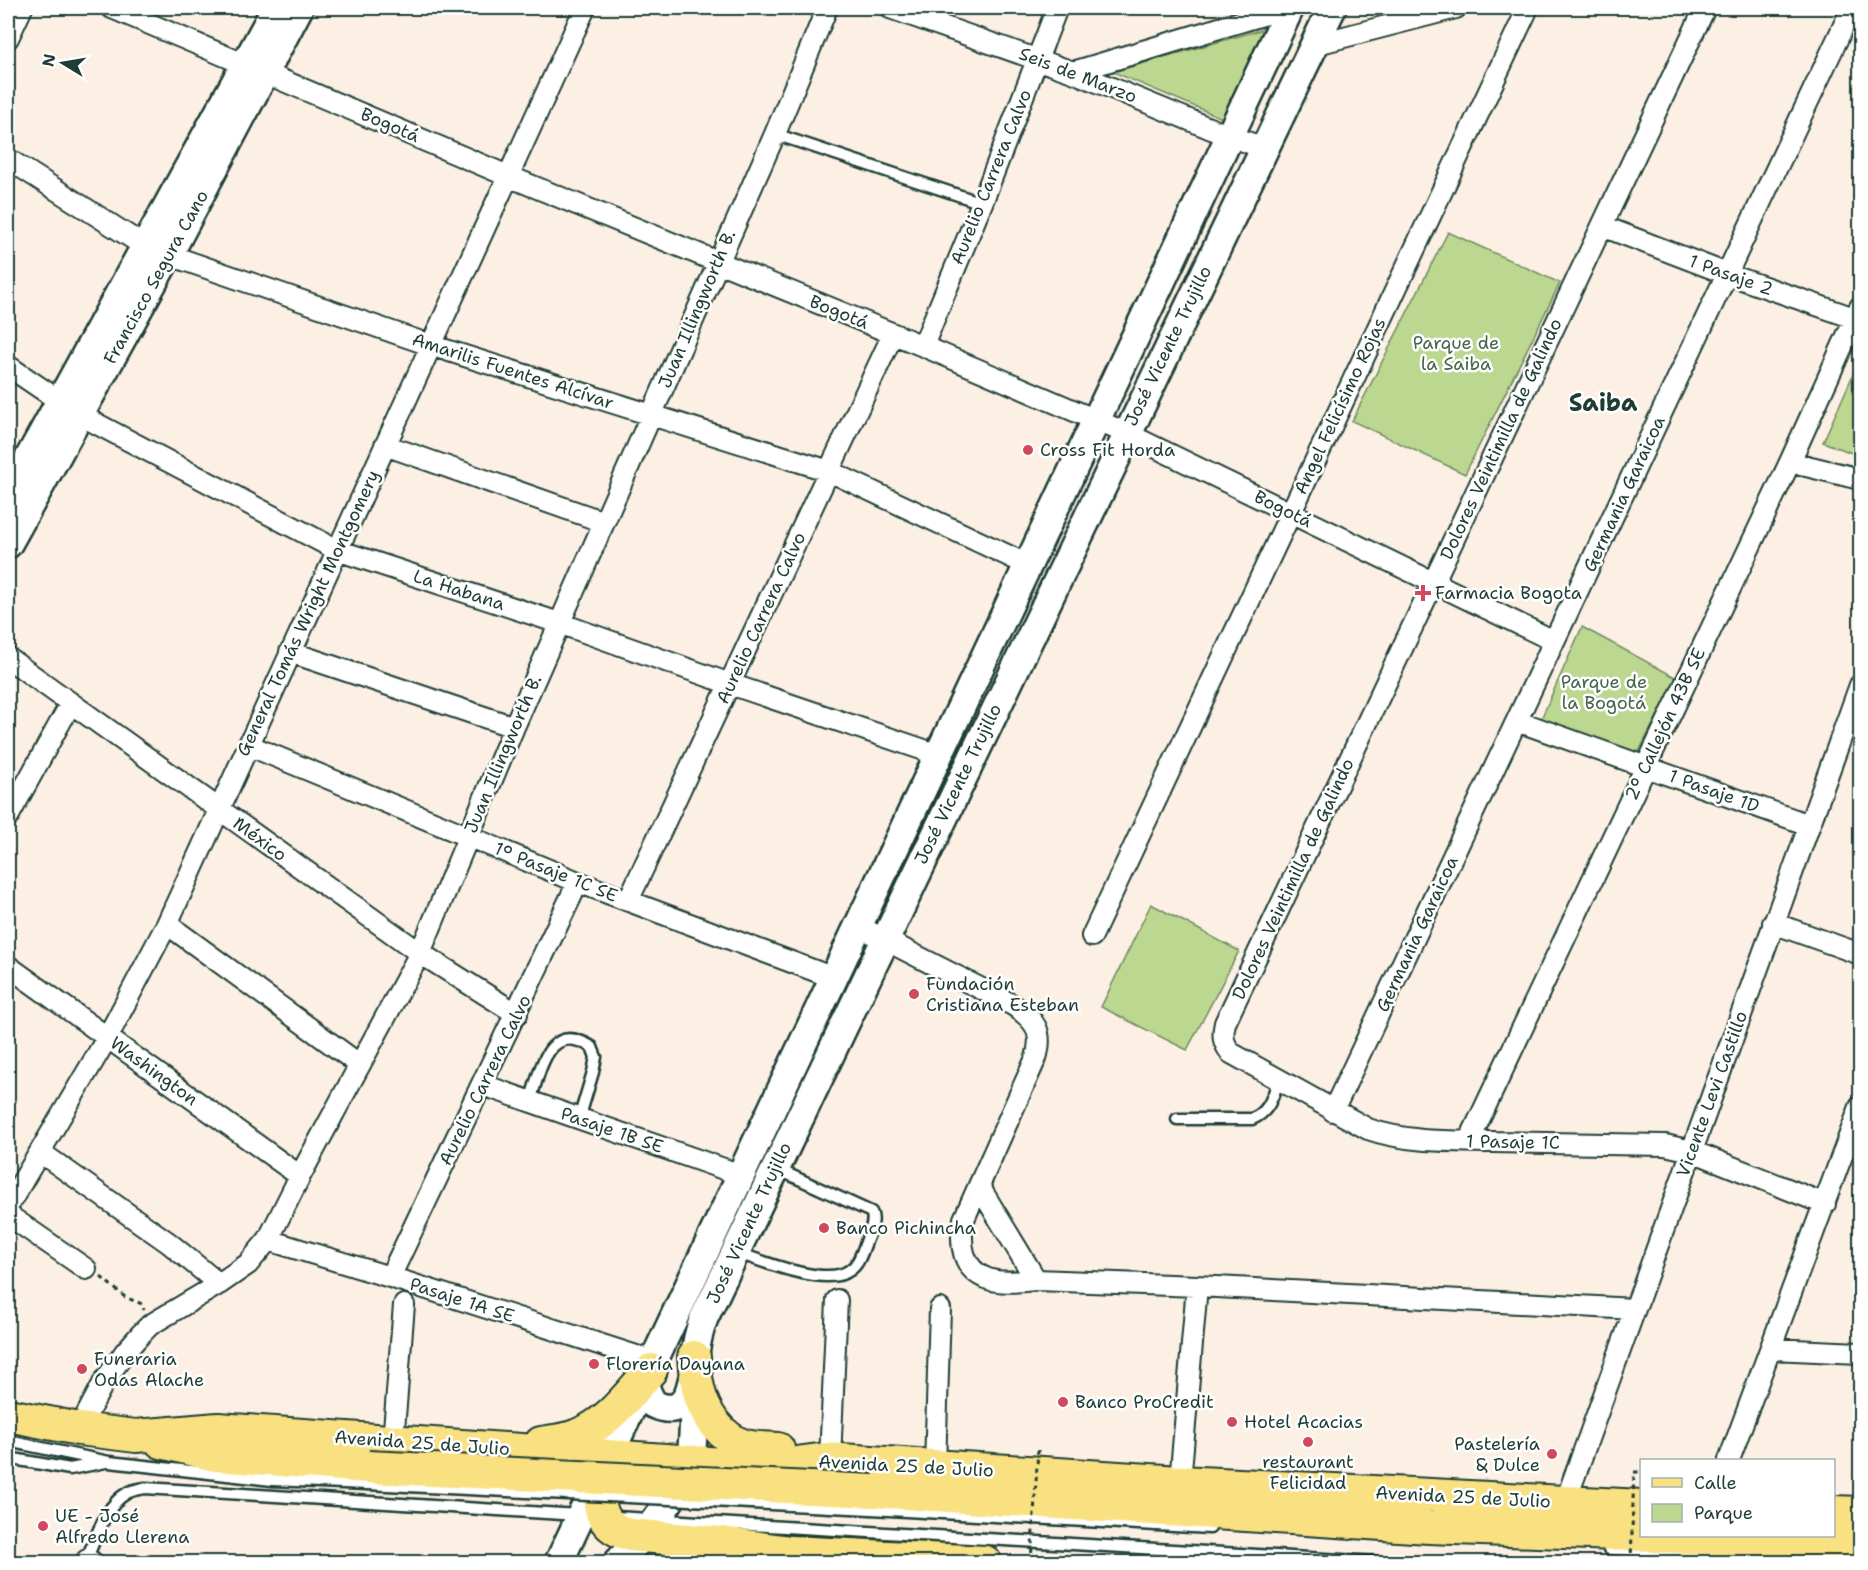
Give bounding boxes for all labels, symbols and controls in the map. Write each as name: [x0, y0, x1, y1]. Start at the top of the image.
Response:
north arrow: [33, 33, 93, 93]
street label: Seis de Marzo: [1016, 42, 1140, 108]
text: N: [37, 52, 60, 68]
street label: Aurelio Carrera Calvo: [945, 86, 1037, 268]
street label: Bogotá: [357, 102, 423, 148]
street label: Francisco Segura Cano: [98, 186, 214, 368]
street label: Juan Illingworth B.: [653, 226, 741, 392]
street label: 1 Pasaje 2: [1686, 249, 1776, 301]
street label: José Vicente Trujillo: [1119, 262, 1217, 430]
street label: Bogotá: [806, 289, 872, 335]
street label: Angel Felicísimo Rojas: [1288, 314, 1392, 498]
street label: Dolores Veintimilla de Galindo: [1434, 315, 1568, 563]
street label: Amarilis Fuentes Alcívar: [409, 327, 617, 415]
park label: Parque de la Saiba: [1413, 331, 1499, 376]
district label: Saiba: [1569, 387, 1638, 419]
street label: Germania Garaicoa: [1577, 412, 1671, 576]
place label: Cross Fit Horda: [1040, 438, 1175, 462]
marker: Cross Fit Horda: [1021, 443, 1035, 457]
street label: General Tomás Wright Montgomery: [231, 466, 385, 760]
street label: Bogotá: [1250, 485, 1316, 533]
street label: Aurelio Carrera Calvo: [711, 528, 811, 708]
street label: La Habana: [410, 564, 508, 616]
place label: Farmacia Bogota: [1435, 581, 1582, 605]
marker: Farmacia Bogota: [1416, 586, 1430, 600]
street label: 2º Callejón 43B SE: [1619, 644, 1711, 804]
park label: Parque de la Bogotá: [1561, 670, 1647, 715]
street label: Juan Illingworth B.: [459, 671, 547, 837]
street label: José Vicente Trujillo: [909, 700, 1007, 868]
street label: Dolores Veintimilla de Galindo: [1226, 755, 1360, 1003]
street label: 1 Pasaje 1D: [1666, 764, 1763, 818]
street label: México: [228, 811, 292, 867]
street label: 1° Pasaje 1C SE: [491, 836, 621, 908]
street label: Germania Garaicoa: [1370, 852, 1464, 1016]
place label: Fundación Cristiana Esteban: [926, 972, 1079, 1017]
marker: Fundación Cristiana Esteban: [907, 987, 921, 1001]
street label: Aurelio Carrera Calvo: [433, 991, 537, 1169]
street label: Vicente Levi Castillo: [1671, 1008, 1753, 1180]
street label: Washington: [105, 1031, 203, 1111]
street label: Pasaje 1B SE: [558, 1101, 666, 1159]
street label: 1 Pasaje 1C: [1466, 1129, 1560, 1155]
street label: José Vicente Trujillo: [701, 1138, 797, 1308]
place label: Banco Pichincha: [836, 1216, 976, 1240]
marker: Banco Pichincha: [817, 1221, 831, 1235]
street label: Pasaje 1A SE: [407, 1272, 517, 1328]
place label: Funeraria Odas Alache: [94, 1347, 204, 1392]
place label: Florería Dayana: [606, 1352, 745, 1376]
marker: Florería Dayana: [587, 1357, 601, 1371]
marker: Funeraria Odas Alache: [75, 1362, 89, 1376]
place label: Banco ProCredit: [1075, 1390, 1214, 1414]
marker: Banco ProCredit: [1056, 1395, 1070, 1409]
place label: Hotel Acacias: [1244, 1410, 1363, 1434]
marker: Hotel Acacias: [1225, 1415, 1239, 1429]
street label: Avenida 25 de Julio: [333, 1425, 511, 1461]
place label: Pastelería & Dulce: [1454, 1432, 1540, 1477]
marker: restaurant Felicidad: [1301, 1435, 1315, 1449]
marker: Pastelería & Dulce: [1545, 1447, 1559, 1461]
street label: Avenida 25 de Julio: [818, 1449, 994, 1483]
place label: restaurant Felicidad: [1262, 1450, 1354, 1495]
legend: [1640, 1459, 1835, 1537]
text: Calle: [1694, 1471, 1737, 1495]
street label: Avenida 25 de Julio: [1375, 1480, 1551, 1514]
text: Parque: [1694, 1501, 1753, 1525]
place label: UE - José Alfredo Llerena: [55, 1504, 190, 1549]
marker: UE - José Alfredo Llerena: [36, 1519, 50, 1533]

